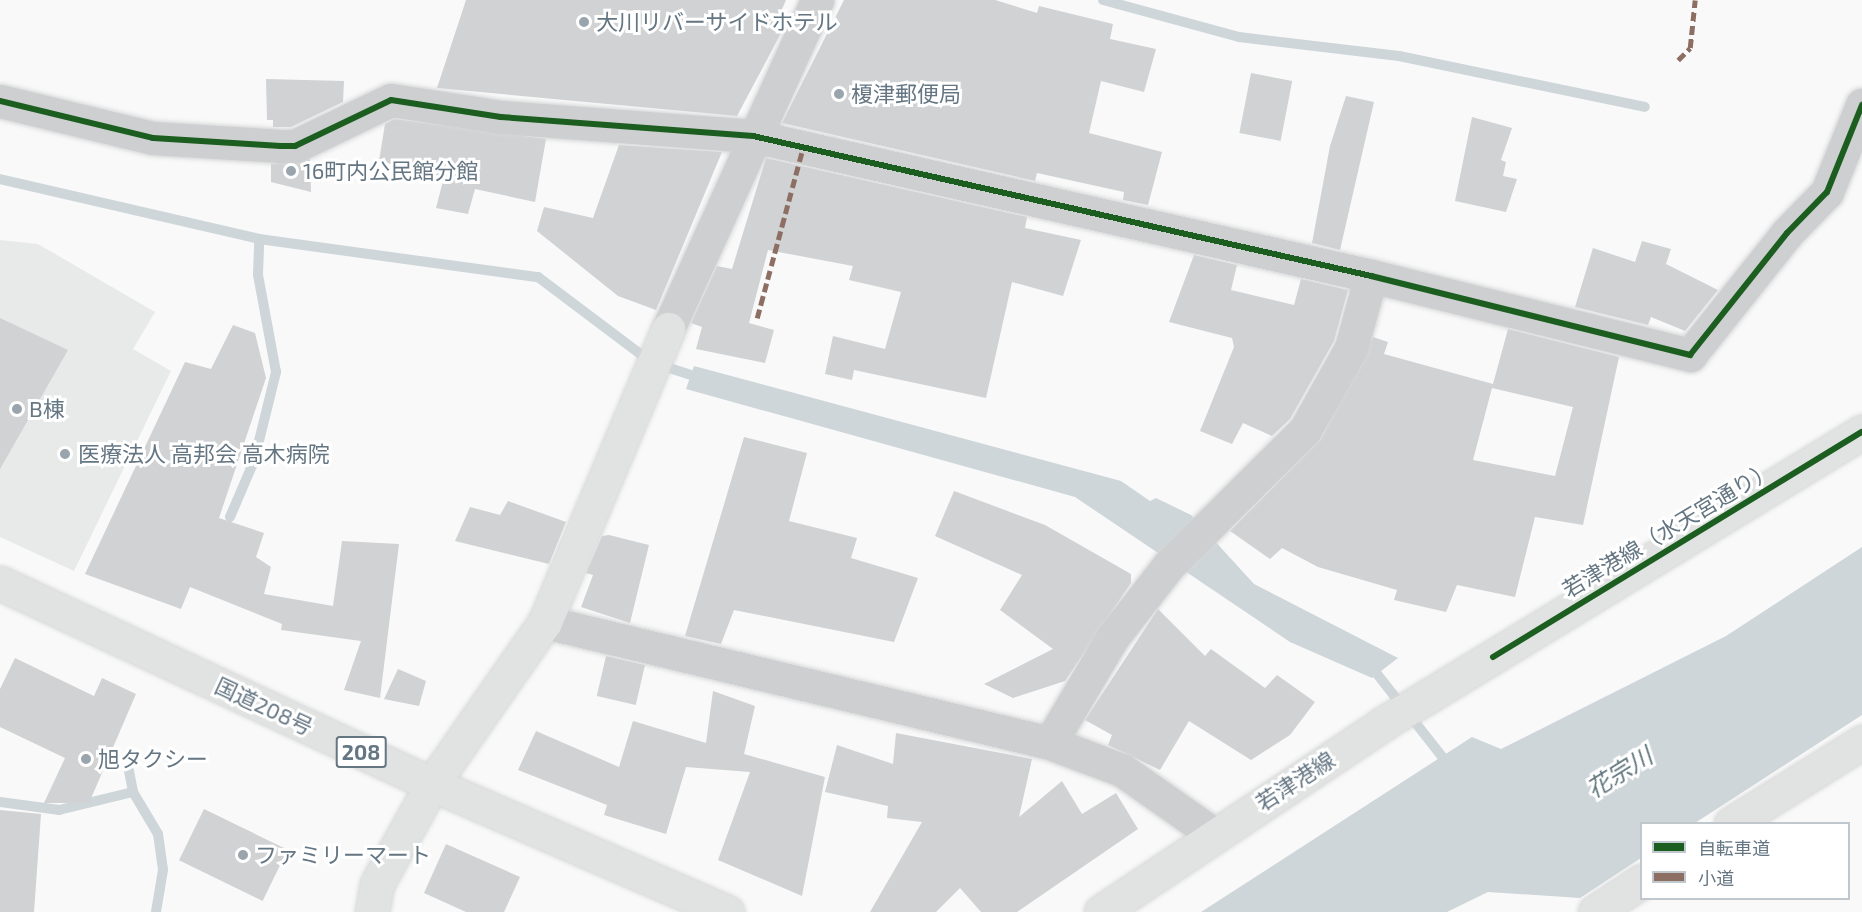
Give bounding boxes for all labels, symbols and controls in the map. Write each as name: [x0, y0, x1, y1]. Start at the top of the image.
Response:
place label: 大川リバーサイドホテル: [596, 9, 838, 35]
marker: 大川リバーサイドホテル: [577, 15, 591, 29]
place label: 榎津郵便局: [851, 81, 961, 107]
marker: 榎津郵便局: [832, 87, 846, 101]
place label: 16町内公民館分館: [303, 158, 478, 184]
marker: 16町内公民館分館: [284, 164, 298, 178]
place label: B棟: [29, 396, 65, 422]
marker: B棟: [10, 402, 24, 416]
place label: 医療法人 高邦会 高木病院: [78, 441, 330, 467]
marker: 医療法人 高邦会 高木病院: [56, 445, 74, 463]
street label: 若津港線（水天宮通り）: [1557, 455, 1779, 603]
street label: 国道208号: [211, 672, 317, 740]
road number: 208: [336, 734, 386, 770]
water label: 花宗川: [1581, 741, 1657, 803]
place label: 旭タクシー: [98, 746, 208, 772]
street label: 若津港線: [1251, 746, 1339, 816]
marker: 旭タクシー: [79, 752, 93, 766]
legend: [1640, 822, 1850, 900]
text: 自転車道: [1698, 837, 1770, 859]
place label: ファミリーマート: [255, 842, 431, 868]
marker: ファミリーマート: [236, 848, 250, 862]
text: 小道: [1698, 867, 1734, 889]

